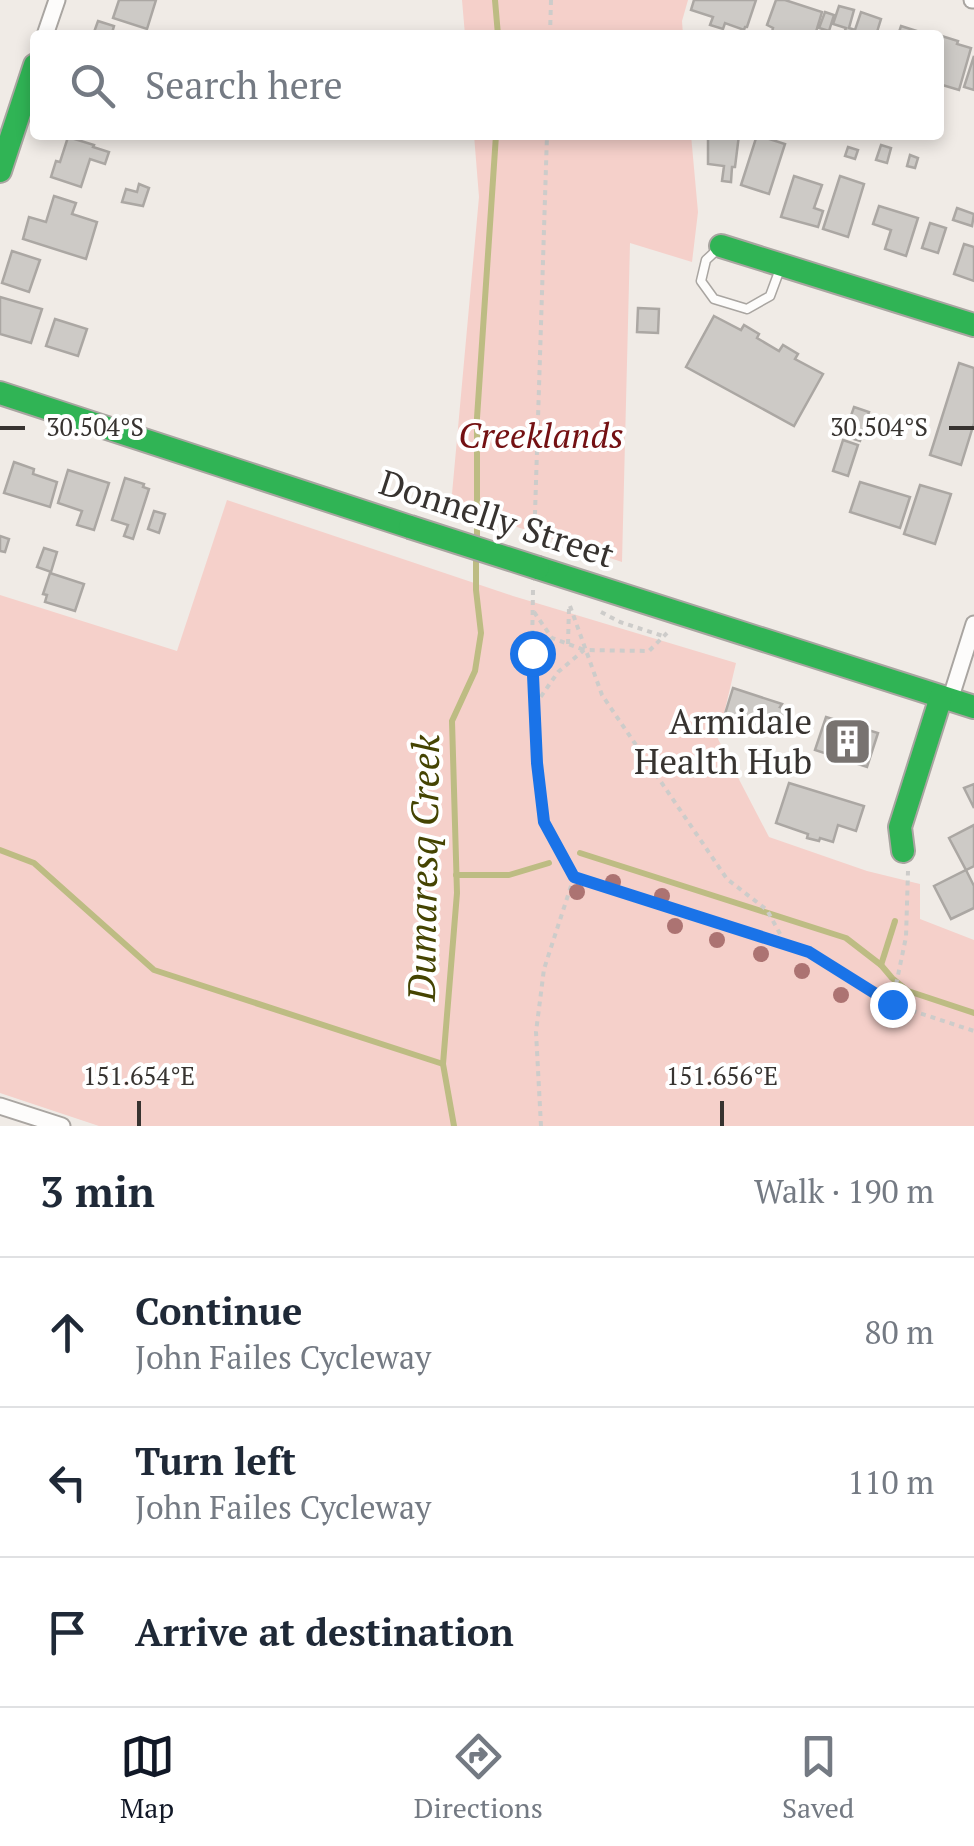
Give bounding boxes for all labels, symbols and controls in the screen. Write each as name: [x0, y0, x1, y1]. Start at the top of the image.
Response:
search box: [30, 30, 944, 140]
icon: search: [65, 58, 120, 113]
text: Search here: [145, 60, 343, 110]
text: 30.504°S: [46, 410, 144, 443]
text: 30.504°S: [830, 410, 928, 443]
park label: Creeklands: [458, 412, 624, 458]
street label: Donnelly Street: [374, 458, 620, 578]
route start: [510, 631, 556, 677]
place label: Armidale Health Hub: [634, 698, 812, 784]
building icon: Armidale Health Hub: [821, 715, 873, 767]
water label: Dumaresq Creek: [396, 733, 450, 1003]
route end: [870, 982, 916, 1028]
text: 151.654°E: [83, 1059, 195, 1092]
text: 151.656°E: [666, 1059, 778, 1092]
text: 3 min: [40, 1163, 155, 1219]
text: Walk · 190 m: [754, 1170, 934, 1212]
text: Continue: [135, 1286, 302, 1336]
icon: ahead: [40, 1305, 95, 1360]
text: 80 m: [864, 1311, 934, 1353]
text: John Failes Cycleway: [135, 1336, 431, 1378]
text: Turn left: [135, 1436, 296, 1486]
icon: left: [40, 1455, 95, 1510]
text: 110 m: [847, 1461, 934, 1503]
text: John Failes Cycleway: [135, 1486, 431, 1528]
icon: arrive: [40, 1605, 95, 1660]
text: Arrive at destination: [135, 1607, 514, 1657]
tab: Map: [120, 1729, 175, 1826]
tab: Directions: [414, 1729, 543, 1826]
tab: Saved: [782, 1729, 854, 1826]

